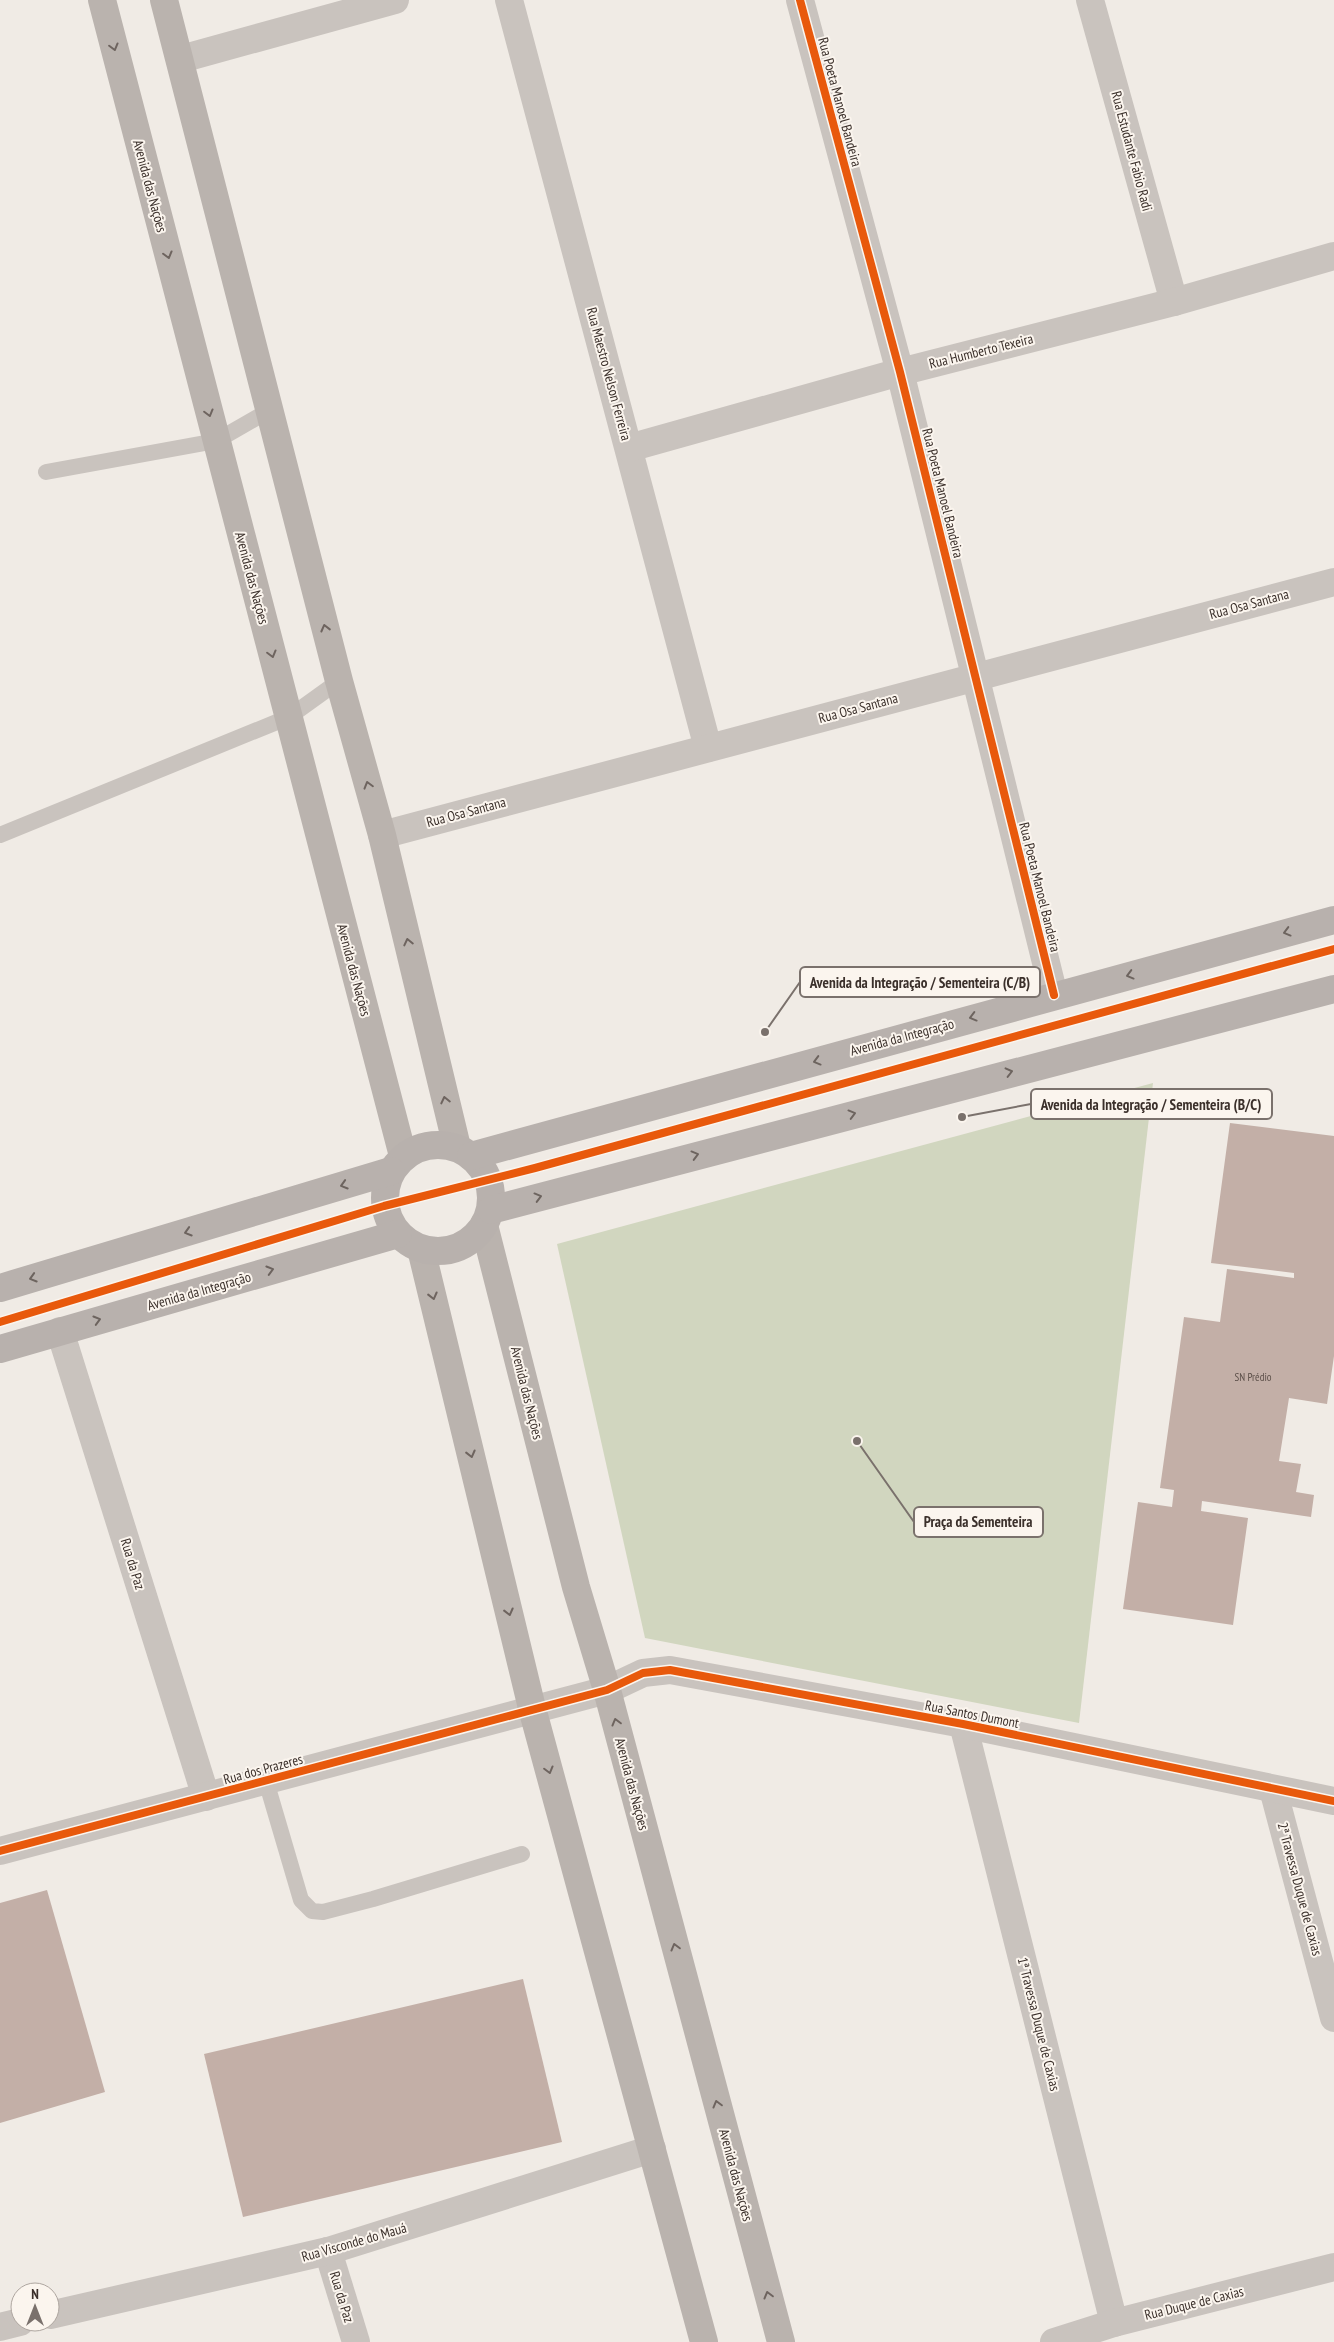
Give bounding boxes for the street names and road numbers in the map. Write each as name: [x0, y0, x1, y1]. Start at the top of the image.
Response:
street label: Rua Poeta Manoel Bandeira: [814, 35, 866, 169]
street label: Rua Estudante Fabio Radi: [1107, 89, 1157, 213]
street label: Avenida das Nações: [129, 138, 171, 234]
street label: Rua Maestro Nelson Ferreira: [583, 305, 635, 443]
street label: Rua Humberto Texeira: [927, 329, 1035, 373]
street label: Rua Poeta Manoel Bandeira: [918, 426, 968, 560]
street label: Avenida das Nações: [231, 530, 273, 626]
street label: Rua Osa Santana: [1207, 585, 1291, 623]
street label: Rua Osa Santana: [816, 689, 900, 727]
street label: Rua Osa Santana: [424, 793, 508, 831]
street label: Rua Poeta Manoel Bandeira: [1015, 820, 1065, 954]
street label: Avenida das Nações: [333, 922, 375, 1018]
street label: Avenida da Integração: [848, 1014, 956, 1060]
street label: Avenida da Integração: [145, 1268, 253, 1314]
street label: Avenida das Nações: [507, 1345, 547, 1442]
street label: Rua da Paz: [117, 1536, 149, 1592]
street label: Rua Santos Dumont: [924, 1696, 1021, 1732]
street label: Avenida das Nações: [611, 1736, 653, 1832]
street label: Rua dos Prazeres: [221, 1750, 305, 1788]
street label: 2ª Travessa Duque de Caxias: [1274, 1820, 1327, 1958]
street label: 1ª Travessa Duque de Caxias: [1014, 1955, 1064, 2093]
street label: Avenida das Nações: [715, 2127, 757, 2223]
street label: Rua Visconde do Mauá: [299, 2218, 409, 2266]
street label: Rua da Paz: [326, 2269, 358, 2325]
street label: Rua Duque de Caxias: [1143, 2282, 1246, 2324]

